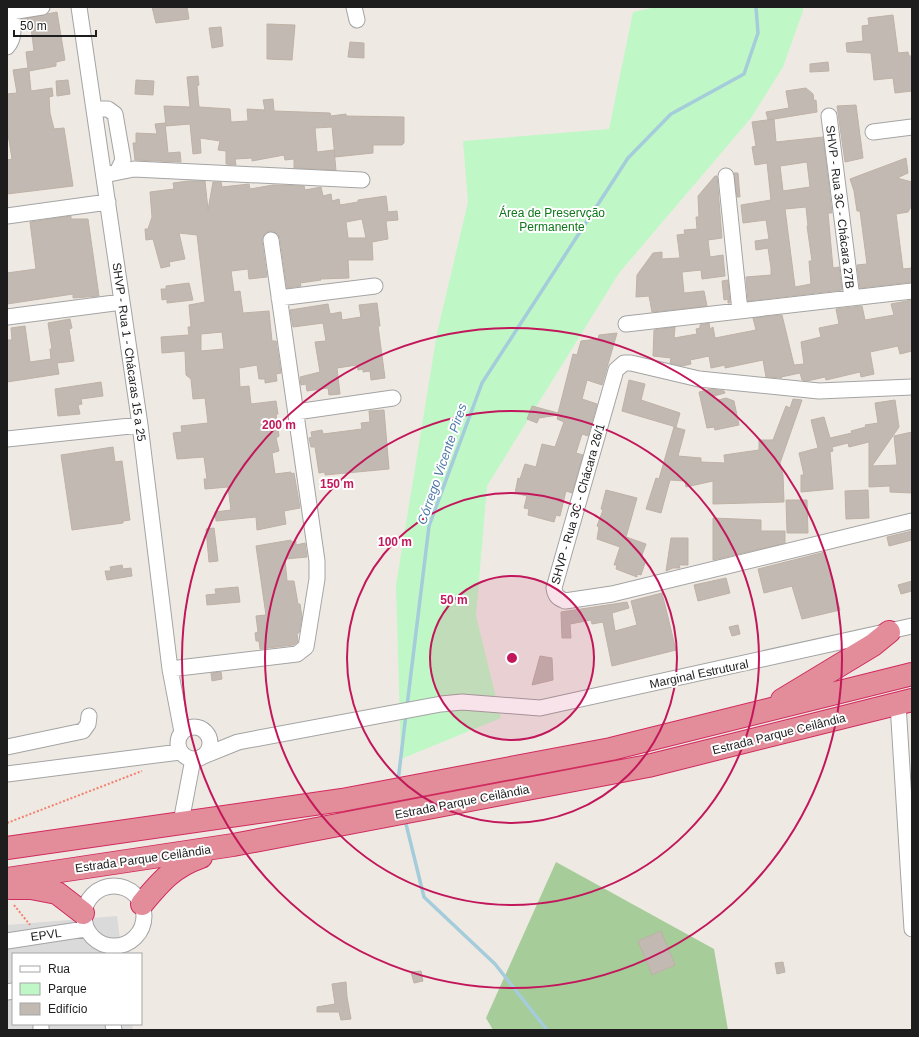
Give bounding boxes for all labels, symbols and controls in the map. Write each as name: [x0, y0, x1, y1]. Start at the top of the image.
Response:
scale bar: [14, 12, 96, 38]
text: 50 m: [20, 19, 47, 33]
street label: SHVP - Rua 3C - Chácara 27B: [823, 124, 857, 290]
park label: Área de Preservção Permanente: [499, 205, 605, 234]
street label: SHVP - Rua 1 - Chácaras 15 a 25: [110, 262, 149, 443]
water label: Córrego Vicente Pires: [414, 401, 470, 526]
text: 200 m: [262, 418, 296, 432]
street label: SHVP - Rua 3C - Chácara 26/1: [548, 422, 608, 586]
text: 150 m: [320, 477, 354, 491]
text: 100 m: [378, 535, 412, 549]
text: 50 m: [440, 593, 468, 607]
centre of rings: [505, 651, 519, 665]
street label: Marginal Estrutural: [648, 657, 750, 691]
street label: Estrada Parque Ceilândia: [711, 711, 847, 757]
street label: Estrada Parque Ceilândia: [394, 782, 531, 822]
street label: Estrada Parque Ceilândia: [74, 843, 212, 875]
street label: EPVL: [30, 926, 62, 944]
legend: [12, 953, 142, 1025]
text: Rua: [48, 962, 70, 976]
text: Parque: [48, 982, 87, 996]
text: Edifício: [48, 1002, 88, 1016]

